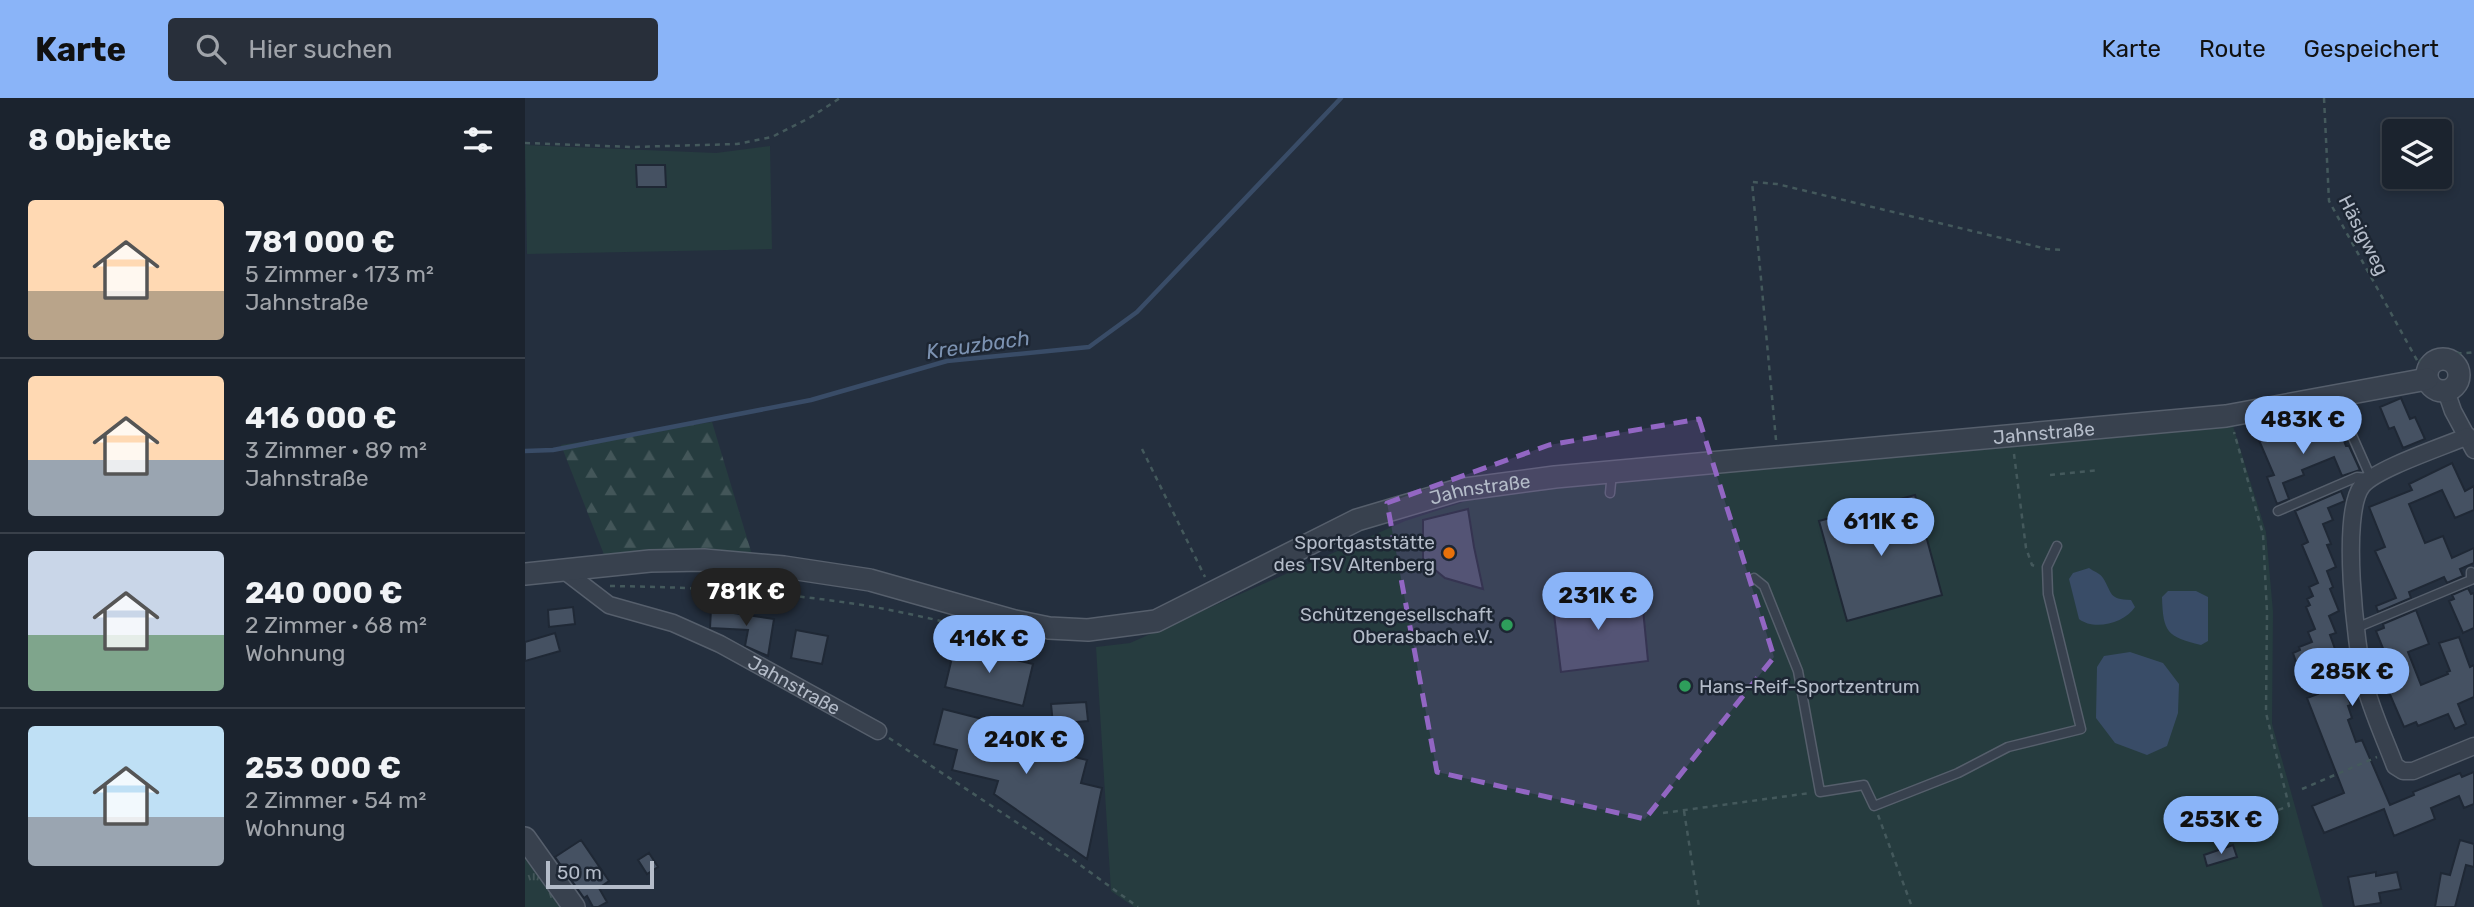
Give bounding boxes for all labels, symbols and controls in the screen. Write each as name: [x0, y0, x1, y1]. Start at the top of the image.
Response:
search box: [168, 18, 658, 81]
text: Karte: [35, 30, 126, 69]
icon: search: [192, 30, 230, 68]
text: Hier suchen: [248, 34, 393, 65]
text: Karte: [2102, 35, 2161, 63]
text: Route: [2199, 35, 2266, 63]
text: Gespeichert: [2304, 35, 2439, 63]
map controls: [2382, 119, 2452, 189]
button: layers: [2382, 119, 2452, 189]
icon: filters: [459, 121, 497, 159]
text: 8 Objekte: [28, 122, 171, 158]
street label: Häsigweg: [2334, 191, 2393, 279]
text: 781 000 €: [245, 224, 395, 260]
icon: home: [84, 228, 168, 312]
text: 5 Zimmer · 173 m²: [245, 260, 434, 288]
text: Jahnstraße: [245, 288, 369, 316]
water label: Kreuzbach: [924, 325, 1031, 364]
pin: 483K €: [2246, 396, 2360, 456]
text: 416 000 €: [245, 400, 397, 436]
icon: home: [84, 404, 168, 488]
text: 483K €: [2261, 405, 2345, 433]
street label: Jahnstraße: [1992, 417, 2096, 449]
text: 3 Zimmer · 89 m²: [245, 436, 427, 464]
text: Jahnstraße: [245, 464, 369, 492]
street label: Jahnstraße: [1427, 469, 1532, 510]
pin: 611K €: [1824, 498, 1938, 558]
text: 611K €: [1843, 507, 1919, 535]
place label: Sportgaststätte des TSV Altenberg: [1274, 531, 1435, 576]
marker: Sportgaststätte des TSV Altenberg: [1441, 545, 1457, 561]
pin: 781K €: [689, 568, 803, 628]
pin: 231K €: [1541, 573, 1655, 632]
text: 240 000 €: [245, 575, 403, 611]
text: 781K €: [707, 577, 785, 605]
icon: home: [84, 579, 168, 663]
text: 231K €: [1558, 581, 1638, 609]
place label: Schützengesellschaft Oberasbach e.V.: [1300, 603, 1494, 648]
text: 2 Zimmer · 68 m²: [245, 611, 427, 639]
pin: 416K €: [932, 616, 1046, 675]
marker: Schützengesellschaft Oberasbach e.V.: [1499, 617, 1515, 633]
text: 416K €: [949, 624, 1029, 652]
text: Wohnung: [245, 639, 346, 667]
pin: 285K €: [2295, 648, 2409, 708]
street label: Jahnstraße: [744, 651, 844, 720]
text: 285K €: [2310, 657, 2394, 685]
place label: Hans-Reif-Sportzentrum: [1699, 675, 1920, 698]
marker: Hans-Reif-Sportzentrum: [1677, 678, 1693, 694]
pin: 240K €: [969, 716, 1083, 776]
text: 240K €: [984, 725, 1068, 753]
text: 253 000 €: [245, 750, 401, 786]
icon: home: [84, 754, 168, 838]
text: 2 Zimmer · 54 m²: [245, 786, 426, 814]
pin: 253K €: [2164, 796, 2278, 856]
text: 253K €: [2179, 805, 2263, 833]
text: Wohnung: [245, 814, 346, 842]
scale bar: [546, 858, 655, 890]
text: 50 m: [557, 861, 602, 884]

